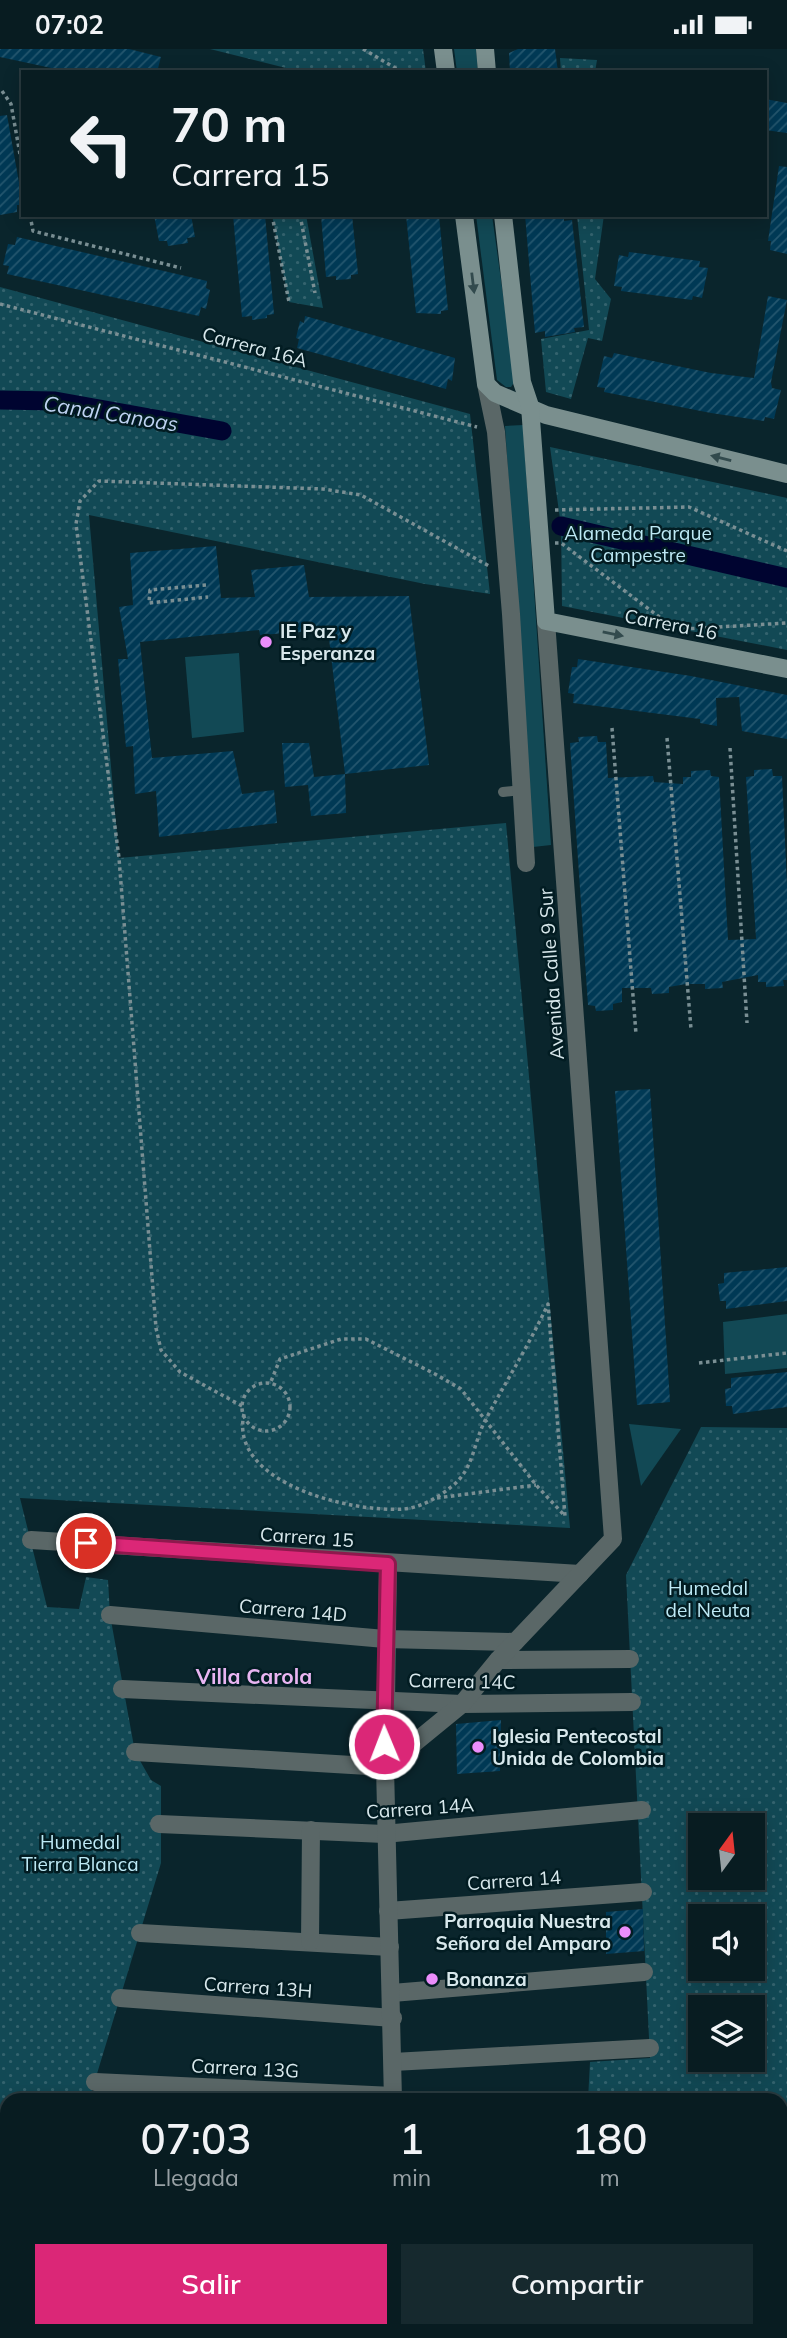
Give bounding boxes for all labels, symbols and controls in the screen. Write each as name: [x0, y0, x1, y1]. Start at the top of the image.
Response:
text: 07:02: [35, 8, 104, 41]
text: 70 m: [171, 93, 287, 154]
icon: left: [56, 98, 147, 189]
text: Carrera 15: [171, 154, 329, 194]
one-way arrow: [467, 272, 478, 294]
street label: Carrera 16A: [200, 321, 310, 373]
water label: Canal Canoas: [42, 390, 180, 436]
one-way arrow: [710, 452, 732, 463]
park label: Alameda Parque Campestre: [564, 521, 712, 567]
street label: Carrera 16: [623, 603, 719, 645]
place label: IE Paz y Esperanza: [280, 619, 375, 665]
one-way arrow: [602, 629, 624, 640]
marker: IE Paz y Esperanza: [258, 634, 274, 650]
street label: Avenida Calle 9 Sur: [533, 887, 569, 1060]
pin: [56, 1513, 116, 1573]
street label: Carrera 15: [259, 1522, 355, 1552]
icon: arrive: [67, 1524, 105, 1562]
park label: Humedal del Neuta: [666, 1576, 750, 1622]
street label: Carrera 14D: [238, 1593, 348, 1627]
district label: Villa Carola: [195, 1663, 312, 1689]
street label: Carrera 14C: [408, 1668, 516, 1694]
position arrow: [347, 1707, 421, 1781]
place label: Iglesia Pentecostal Unida de Colombia: [492, 1724, 664, 1770]
marker: Iglesia Pentecostal Unida de Colombia: [470, 1739, 486, 1755]
street label: Carrera 14A: [365, 1792, 475, 1824]
north arrow: [688, 1813, 765, 1890]
map controls: [688, 1813, 765, 2072]
park label: Humedal Tierra Blanca: [21, 1830, 139, 1876]
street label: Carrera 14: [466, 1865, 562, 1895]
button: sound: [688, 1904, 765, 1981]
place label: Parroquia Nuestra Señora del Amparo: [435, 1909, 611, 1955]
marker: Parroquia Nuestra Señora del Amparo: [617, 1924, 633, 1940]
place label: Bonanza: [446, 1967, 527, 1991]
street label: Carrera 13H: [203, 1971, 313, 2003]
marker: Bonanza: [424, 1971, 440, 1987]
button: layers: [688, 1995, 765, 2072]
street label: Carrera 13G: [190, 2053, 300, 2083]
text: 07:03: [141, 2112, 251, 2165]
text: 1: [399, 2112, 424, 2165]
text: 180: [572, 2112, 647, 2165]
text: Llegada: [153, 2163, 239, 2192]
text: min: [392, 2163, 431, 2192]
text: m: [599, 2163, 620, 2192]
button: Salir: [35, 2244, 387, 2324]
button: Compartir: [401, 2244, 753, 2324]

